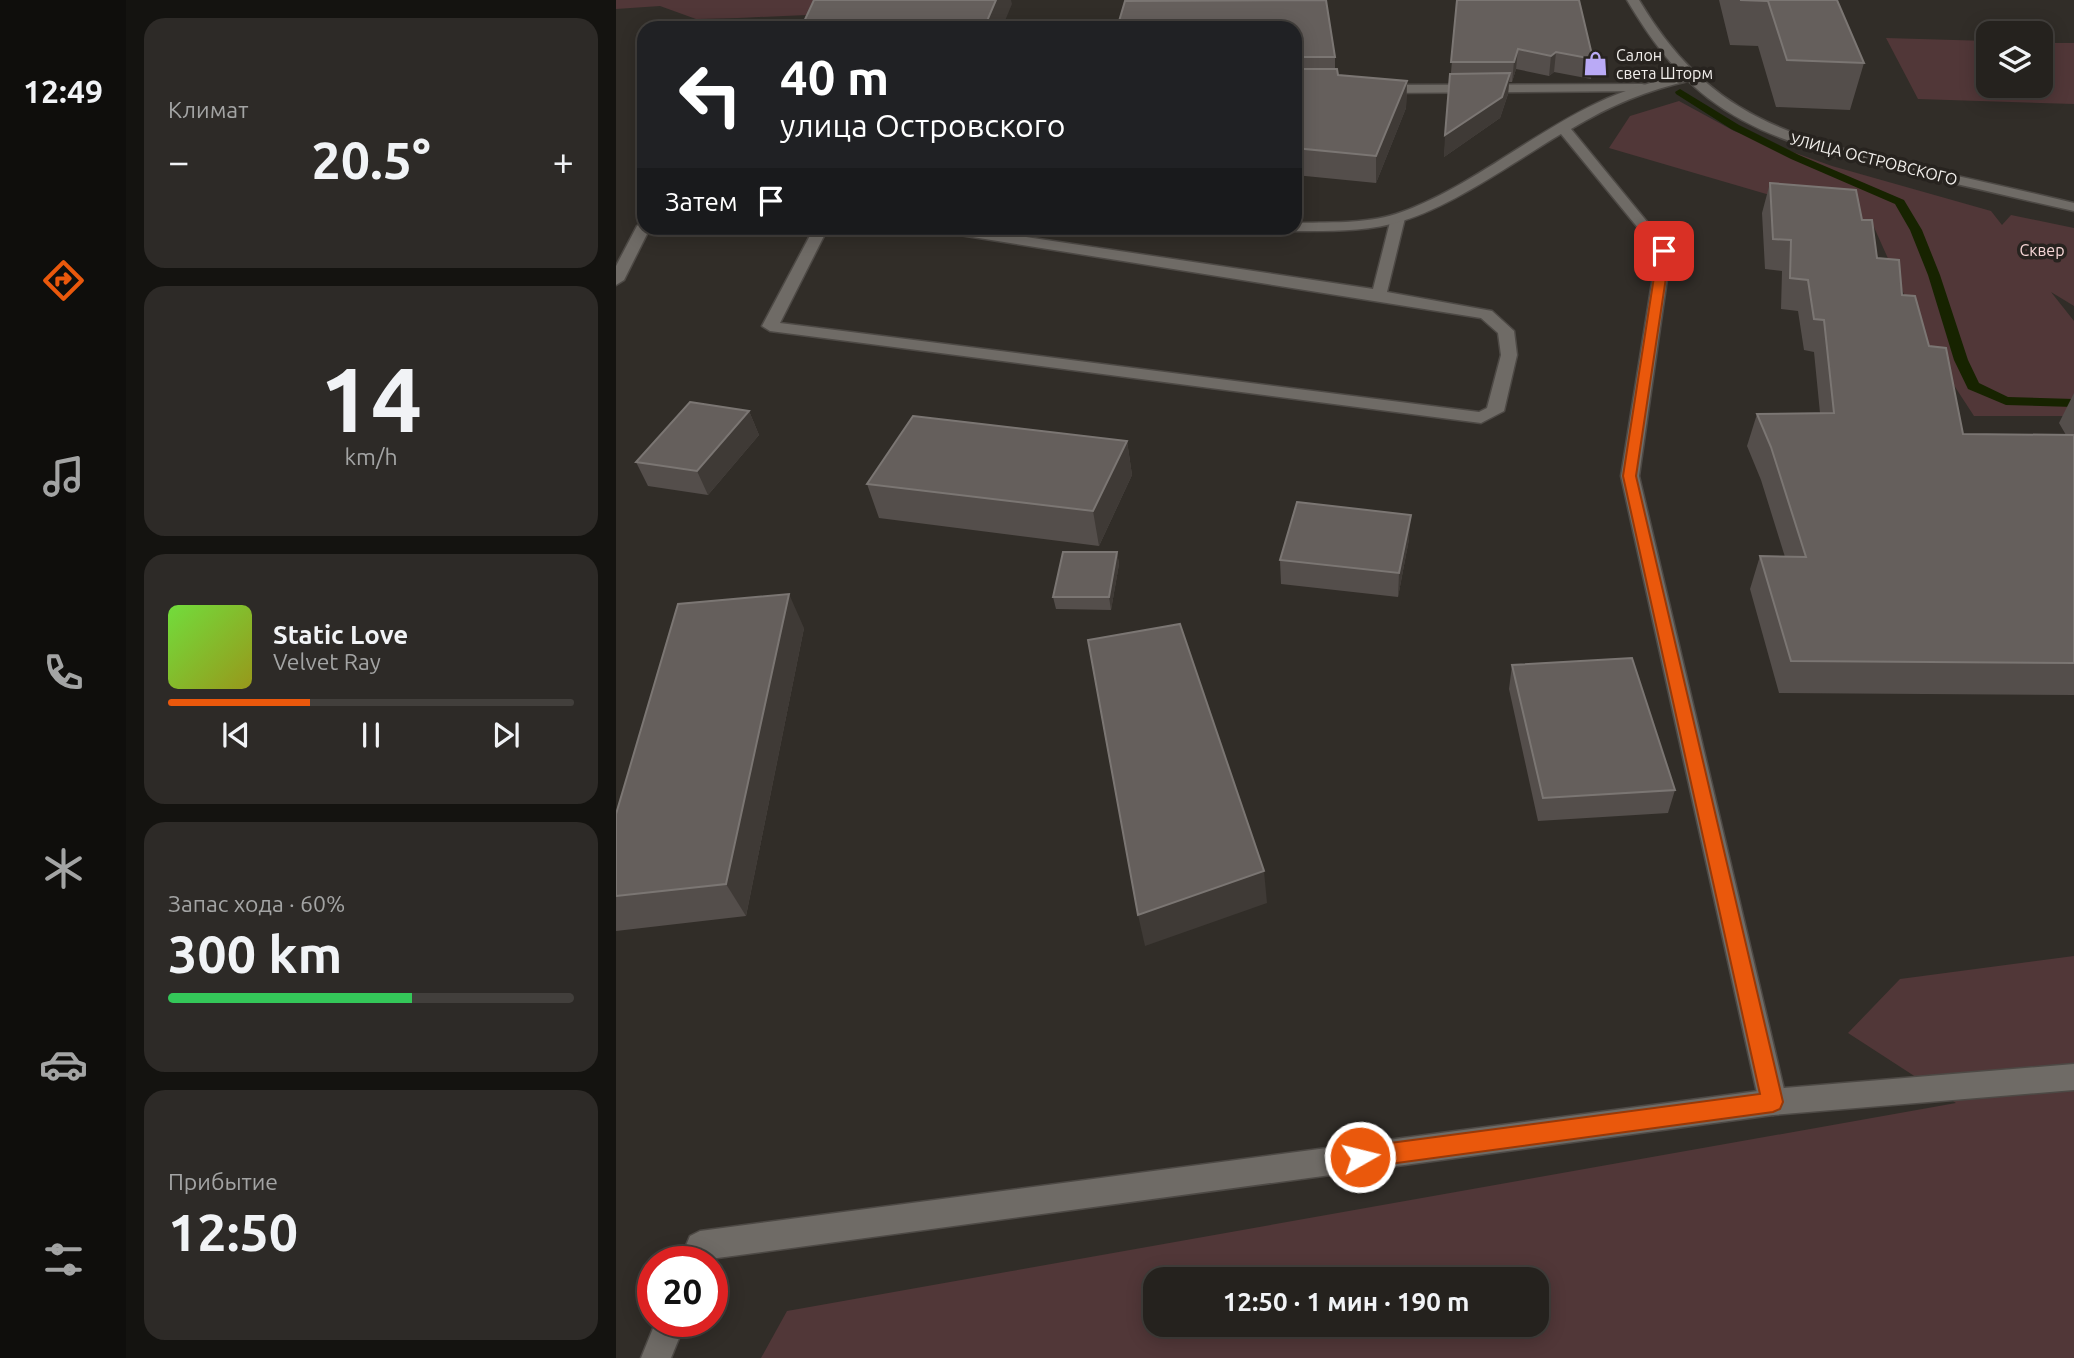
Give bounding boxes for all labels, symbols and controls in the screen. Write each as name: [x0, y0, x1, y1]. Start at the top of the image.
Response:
map controls: [1976, 21, 2053, 98]
button: layers: [1976, 21, 2053, 98]
place label: Салон света Шторм: [1616, 46, 1713, 82]
icon: left: [665, 49, 756, 140]
text: 40 m: [780, 49, 889, 104]
shop icon: Салон света Шторм: [1582, 50, 1610, 78]
text: 12:49: [23, 73, 103, 109]
text: Климат: [168, 97, 248, 122]
text: улица Островского: [780, 107, 1065, 143]
street label: УЛИЦА ОСТРОВСКОГО: [1789, 130, 1959, 188]
text: 20.5°: [311, 131, 431, 189]
text: −: [168, 140, 189, 182]
text: +: [553, 140, 574, 182]
icon: arrive: [752, 182, 790, 220]
text: Затем: [665, 187, 738, 216]
pin: [1634, 221, 1694, 281]
icon: arrive: [1645, 232, 1683, 270]
park label: Сквер: [2019, 241, 2065, 259]
icon: directions: [39, 256, 88, 305]
text: 14: [320, 347, 422, 449]
text: km/h: [344, 444, 398, 469]
icon: music: [39, 452, 88, 501]
text: Static Love: [273, 620, 408, 649]
icon: phone: [39, 648, 88, 697]
text: Velvet Ray: [273, 649, 381, 674]
icon: previous: [217, 716, 255, 754]
icon: pause: [352, 716, 390, 754]
icon: next: [487, 716, 525, 754]
icon: climate: [39, 844, 88, 893]
text: Запас хода · 60%: [168, 891, 345, 916]
text: 300 km: [168, 925, 342, 983]
icon: car: [39, 1040, 88, 1089]
position arrow: [1323, 1120, 1397, 1194]
text: Прибытие: [168, 1169, 278, 1194]
text: 12:50: [168, 1203, 298, 1261]
icon: filters: [39, 1235, 88, 1284]
speed limit sign: 20: [637, 1246, 728, 1337]
text: 12:50 · 1 мин · 190 m: [1223, 1287, 1469, 1316]

